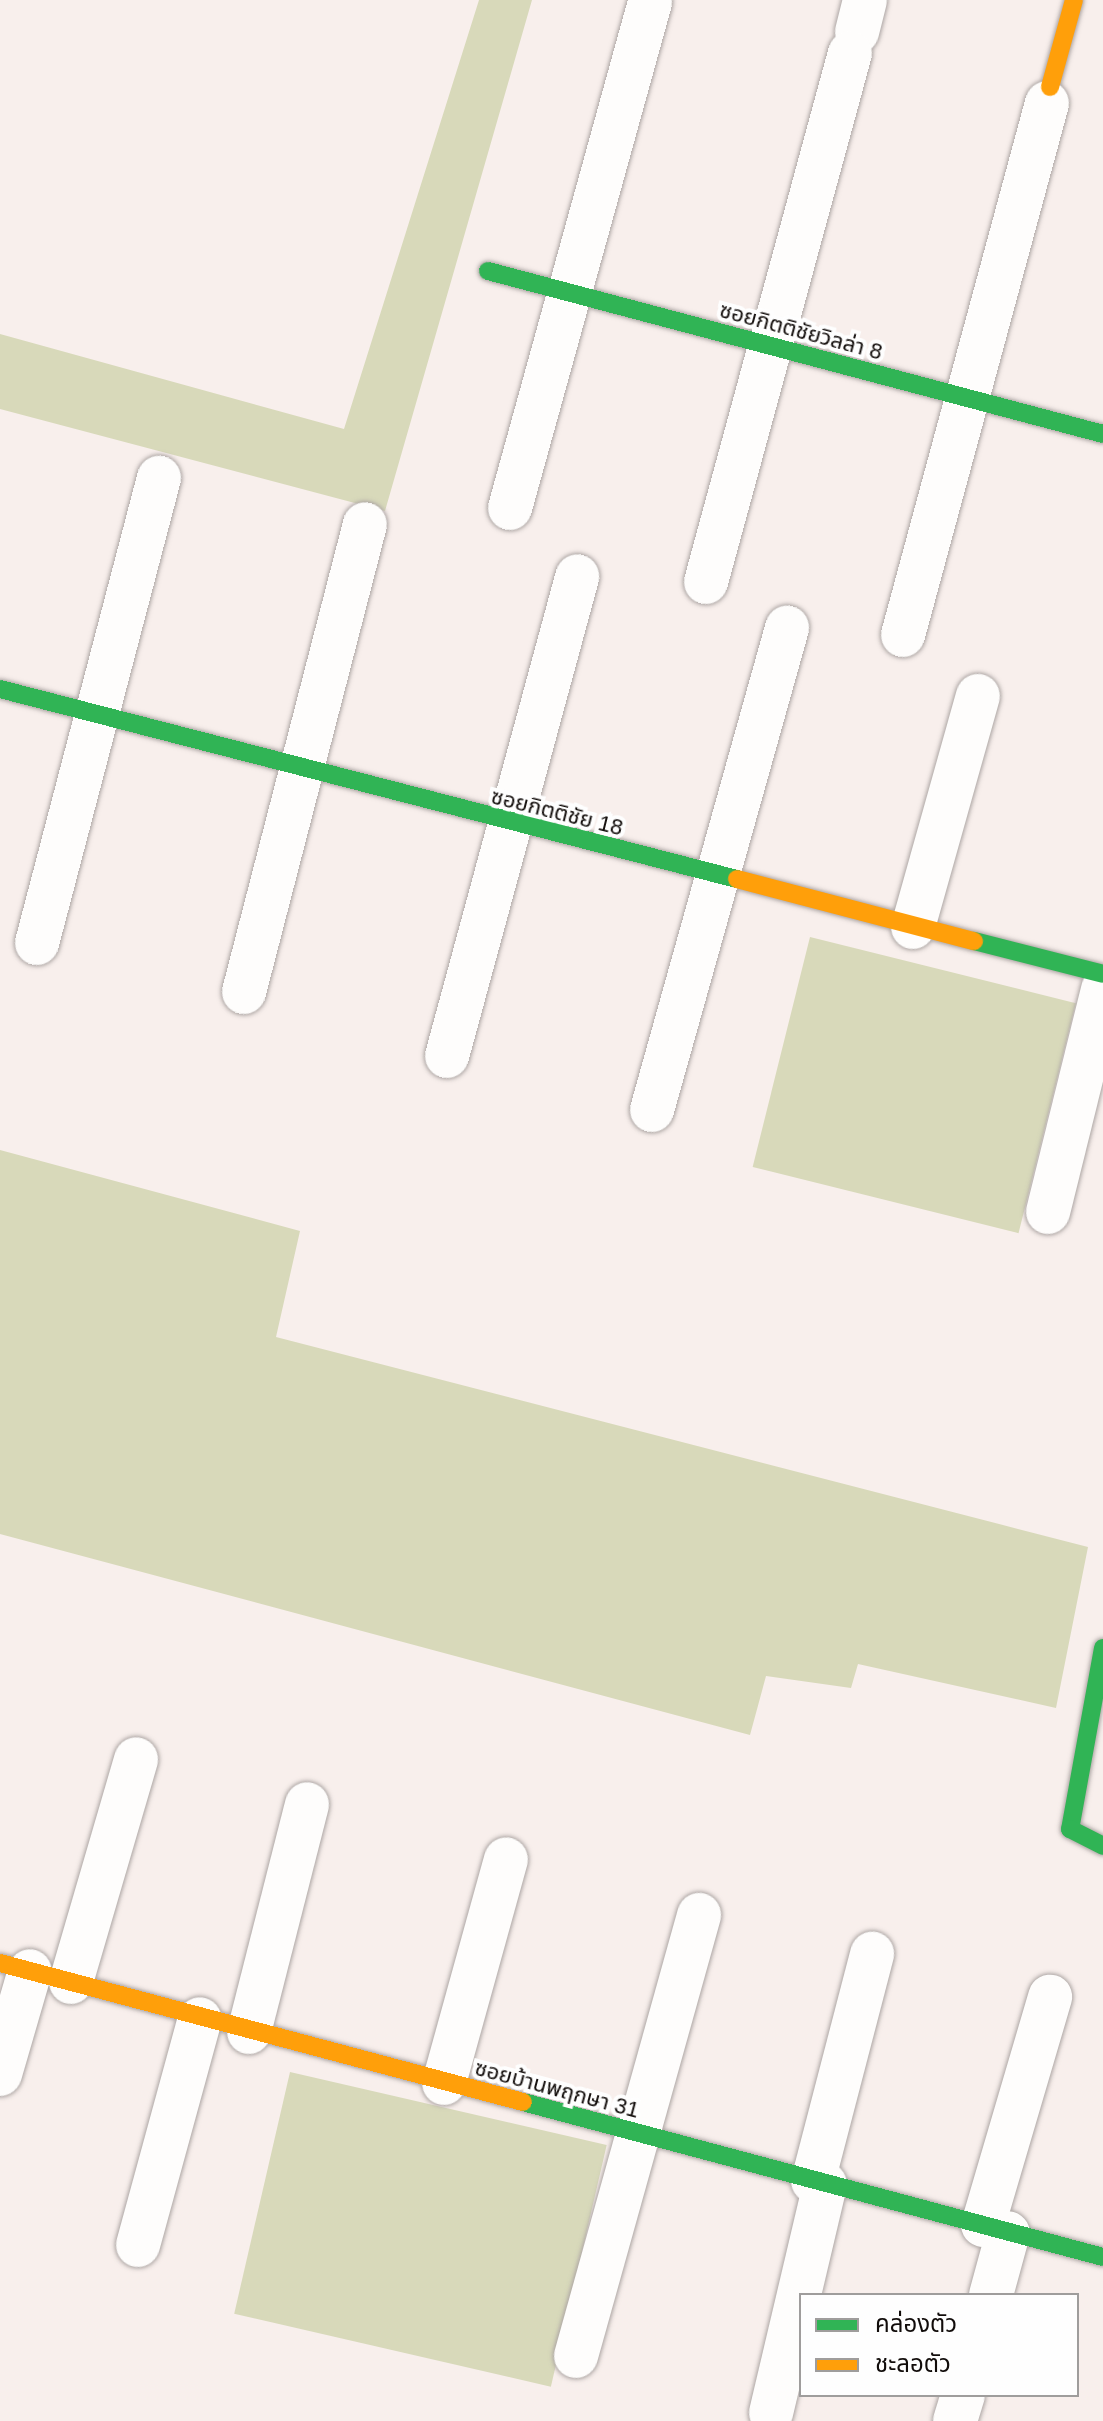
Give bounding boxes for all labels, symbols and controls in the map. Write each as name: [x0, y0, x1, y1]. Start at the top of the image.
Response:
street label: ซอยกิตติชัยวิลล่า 8: [717, 297, 885, 365]
street label: ซอยกิตติชัย 18: [488, 783, 626, 841]
street label: ซอยบ้านพฤกษา 31: [472, 2054, 642, 2124]
legend: [799, 2293, 1079, 2397]
text: คล่องตัว: [875, 2310, 957, 2337]
text: ชะลอตัว: [875, 2350, 951, 2377]

